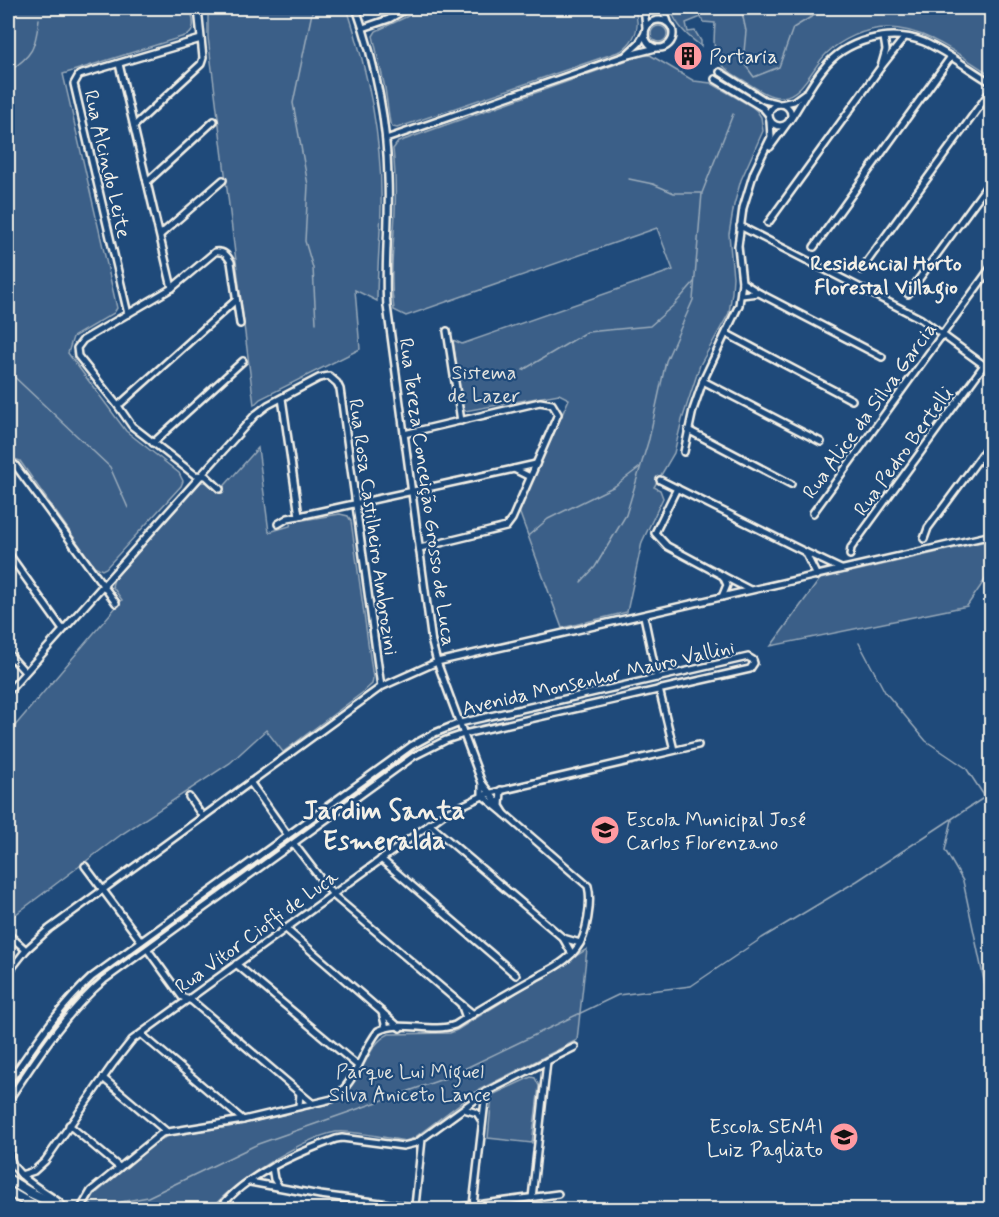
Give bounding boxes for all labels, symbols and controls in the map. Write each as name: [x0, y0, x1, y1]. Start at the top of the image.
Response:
building icon: Portaria: [672, 40, 704, 72]
place label: Portaria: [709, 44, 778, 71]
street label: Rua Alcindo Leite: [76, 88, 137, 241]
district label: Residencial Horto Florestal Villagio: [810, 250, 962, 304]
street label: Rua Alice da Silva Garcia: [797, 317, 944, 505]
street label: Rua Tereza Conceição Grosso de Luca: [392, 336, 462, 648]
park label: Sistema de Lazer: [448, 360, 520, 410]
street label: Rua Pedro Bertelli: [848, 382, 960, 522]
street label: Rua Rosa Castilheiro Ambrozini: [341, 397, 404, 657]
street label: Avenida Monsenhor Mauro Vallini: [459, 634, 737, 723]
district label: Jardim Santa Esmeralda: [303, 795, 465, 859]
place label: Escola Municipal José Carlos Florenzano: [626, 807, 806, 857]
school or university icon: Escola Municipal José Carlos Florenzano: [589, 814, 621, 846]
street label: Rua Vitor Cioffi de Luca: [170, 863, 345, 1001]
park label: Parque Lui Miguel Silva Aniceto Lance: [329, 1059, 491, 1109]
place label: Escola SENAI Luiz Pagliato: [707, 1114, 823, 1164]
school or university icon: Escola SENAI Luiz Pagliato: [828, 1121, 860, 1153]

